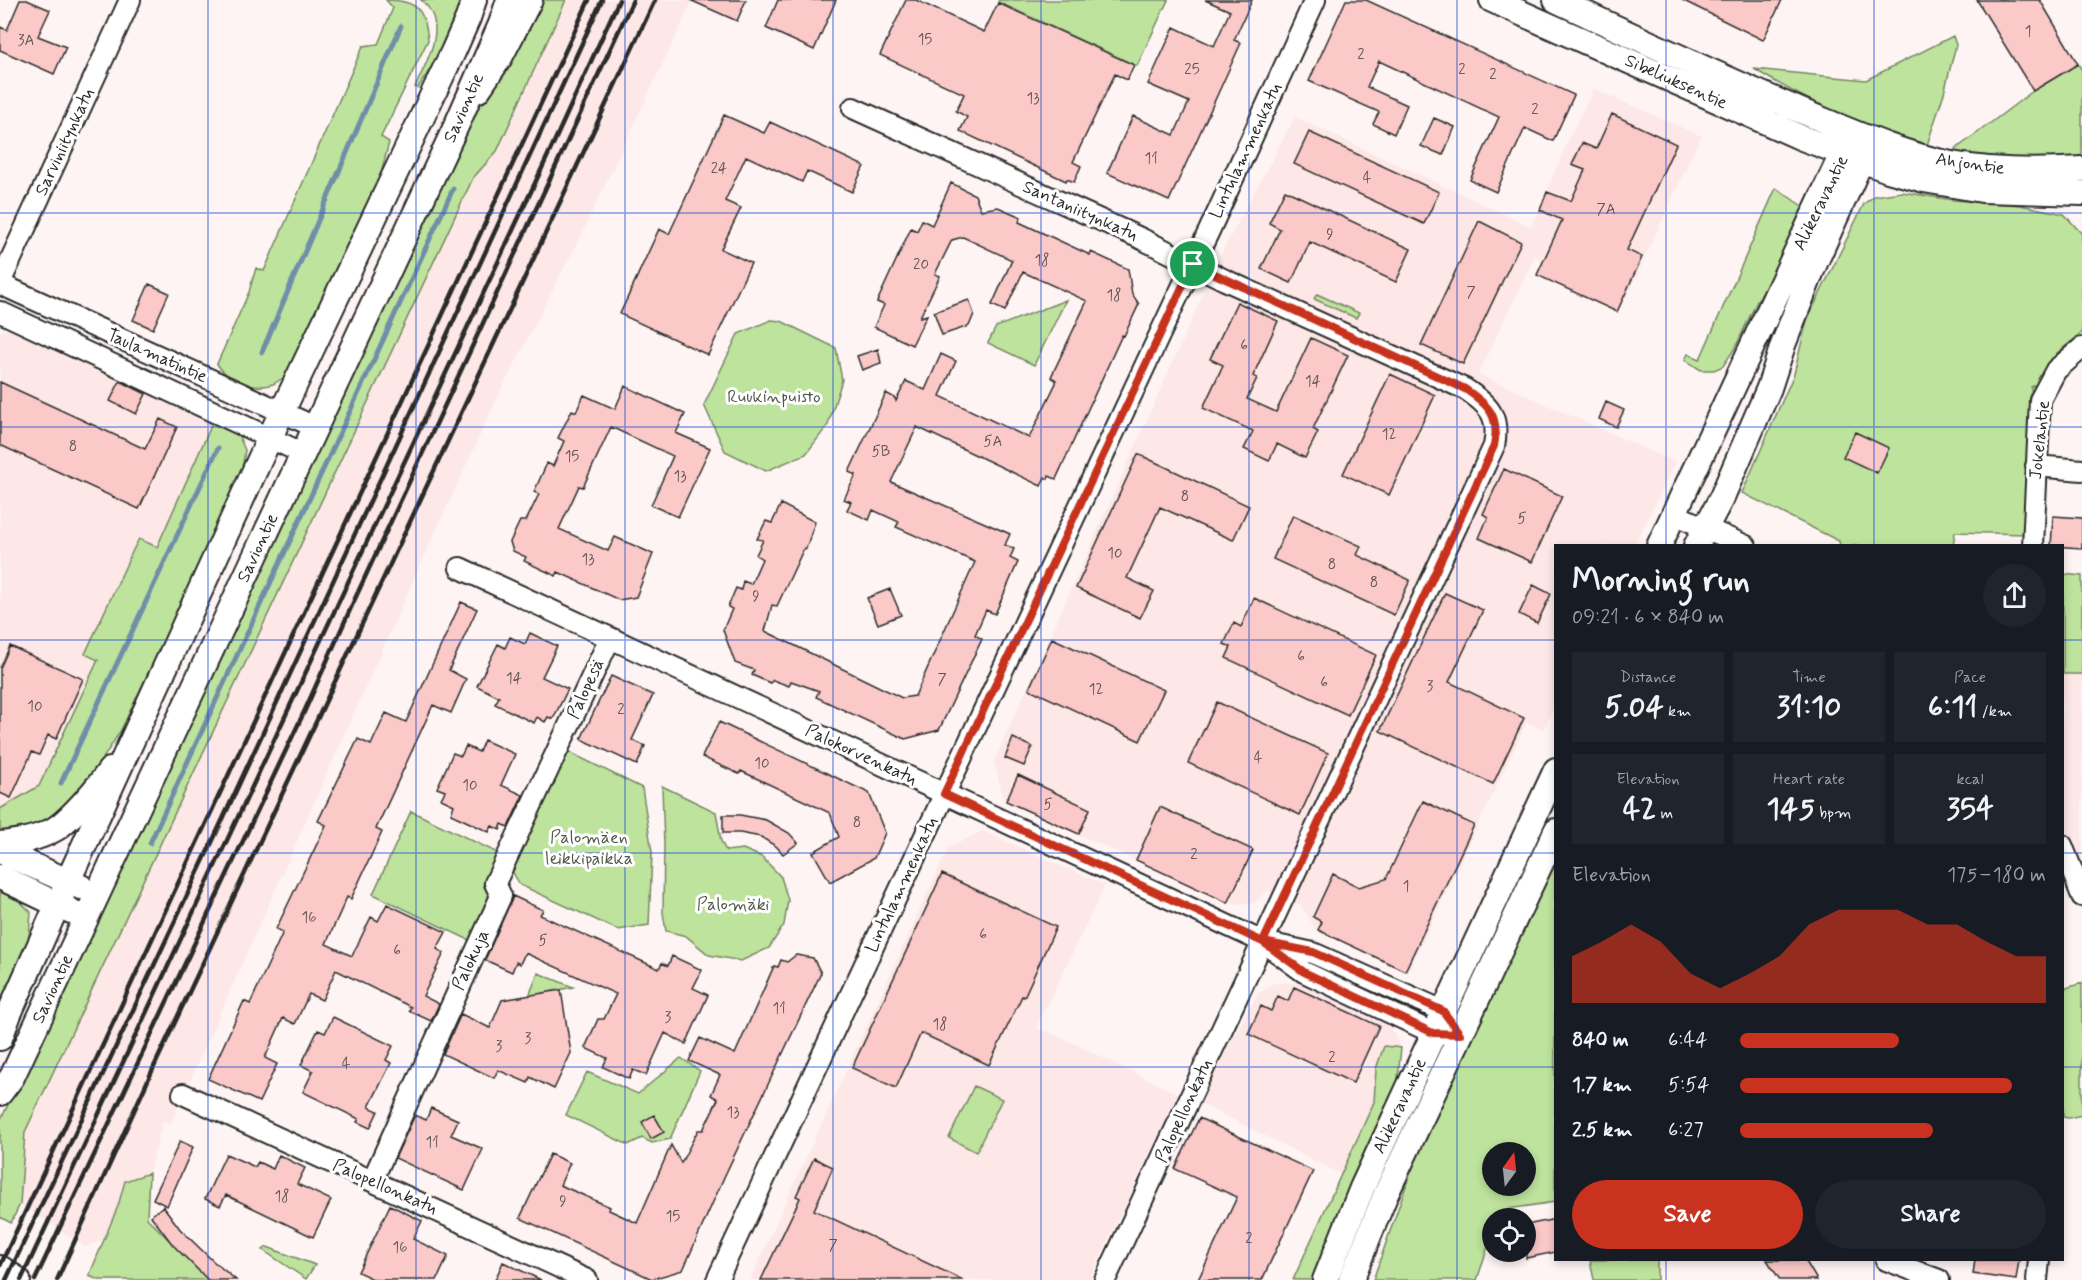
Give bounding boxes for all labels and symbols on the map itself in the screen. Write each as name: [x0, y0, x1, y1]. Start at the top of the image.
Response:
house number: 1: [2025, 22, 2031, 42]
house number: 15: [918, 30, 932, 50]
house number: 3A: [18, 31, 34, 51]
house number: 2: [1357, 45, 1365, 65]
street label: Sibeliuksentie: [1621, 49, 1731, 115]
house number: 25: [1184, 60, 1200, 80]
house number: 2: [1458, 60, 1466, 80]
house number: 2: [1489, 65, 1497, 85]
street label: Saviontie: [438, 69, 490, 146]
street label: Lintulammenkatu: [1204, 79, 1288, 223]
street label: Sarviniitynkatu: [30, 84, 100, 200]
house number: 13: [1026, 89, 1040, 109]
house number: 2: [1531, 100, 1539, 120]
street label: Ahjontie: [1934, 147, 2006, 181]
house number: 11: [1144, 149, 1158, 169]
street label: Alikeravantie: [1788, 151, 1854, 255]
house number: 24: [711, 159, 727, 179]
house number: 4: [1363, 168, 1372, 188]
street label: Santaniitynkatu: [1019, 175, 1141, 247]
house number: 7A: [1597, 200, 1615, 220]
house number: 9: [1326, 225, 1334, 245]
pin: [1167, 238, 1218, 289]
house number: 18: [1035, 251, 1049, 271]
house number: 20: [913, 255, 929, 275]
house number: 7: [1466, 283, 1476, 303]
house number: 18: [1107, 286, 1121, 306]
street label: Taulamatintie: [103, 323, 211, 389]
house number: 6: [1240, 336, 1248, 356]
house number: 14: [1305, 372, 1321, 392]
park label: Ruukinpuisto: [727, 385, 821, 409]
street label: Jokelantie: [2024, 399, 2056, 481]
house number: 12: [1382, 425, 1396, 445]
house number: 5A: [984, 432, 1002, 452]
house number: 8: [69, 437, 77, 457]
house number: 5B: [872, 442, 890, 462]
house number: 15: [565, 447, 579, 467]
house number: 13: [673, 467, 687, 487]
house number: 8: [1181, 487, 1189, 507]
street label: Saviontie: [232, 509, 284, 586]
house number: 5: [1517, 509, 1527, 529]
house number: 10: [1107, 544, 1123, 564]
house number: 13: [581, 550, 595, 570]
house number: 8: [1328, 555, 1336, 575]
house number: 8: [1370, 573, 1378, 593]
house number: 9: [752, 587, 760, 607]
house number: 6: [1297, 647, 1305, 667]
street label: Palopesä: [562, 655, 610, 723]
house number: 14: [506, 669, 522, 689]
house number: 7: [937, 670, 947, 690]
house number: 6: [1320, 673, 1328, 693]
house number: 3: [1427, 677, 1434, 697]
house number: 12: [1089, 680, 1103, 700]
house number: 10: [27, 697, 43, 717]
house number: 2: [617, 700, 625, 720]
street label: Palokorvenkatu: [801, 719, 921, 791]
house number: 4: [1254, 748, 1263, 768]
house number: 10: [754, 754, 770, 774]
house number: 10: [462, 776, 478, 796]
house number: 5: [1043, 795, 1053, 815]
house number: 8: [853, 813, 861, 833]
street label: Lintulammenkatu: [860, 813, 944, 957]
park label: Palomäen leikkipaikka: [545, 826, 633, 871]
house number: 2: [1190, 845, 1198, 865]
house number: 1: [1403, 877, 1409, 897]
park label: Palomäki: [697, 893, 769, 917]
house number: 16: [301, 908, 317, 928]
house number: 6: [979, 925, 987, 945]
street label: Palokuja: [447, 926, 495, 994]
house number: 5: [538, 931, 548, 951]
house number: 6: [393, 941, 401, 961]
street label: Saviontie: [27, 950, 79, 1027]
house number: 11: [772, 999, 786, 1019]
house number: 3: [665, 1008, 672, 1028]
house number: 18: [933, 1015, 947, 1035]
house number: 3: [525, 1029, 532, 1049]
house number: 3: [496, 1037, 503, 1057]
house number: 2: [1328, 1048, 1336, 1068]
house number: 4: [342, 1054, 351, 1074]
street label: Alikeravantie: [1367, 1054, 1433, 1158]
street label: Palopellonkatu: [1149, 1055, 1219, 1167]
house number: 13: [726, 1103, 740, 1123]
house number: 11: [425, 1133, 439, 1153]
north arrow: [1482, 1142, 1536, 1196]
street label: Palopellonkatu: [329, 1153, 441, 1221]
house number: 18: [275, 1187, 289, 1207]
house number: 9: [559, 1192, 567, 1212]
house number: 15: [666, 1207, 680, 1227]
house number: 2: [1245, 1229, 1253, 1249]
house number: 7: [828, 1236, 838, 1256]
house number: 16: [392, 1238, 408, 1258]

